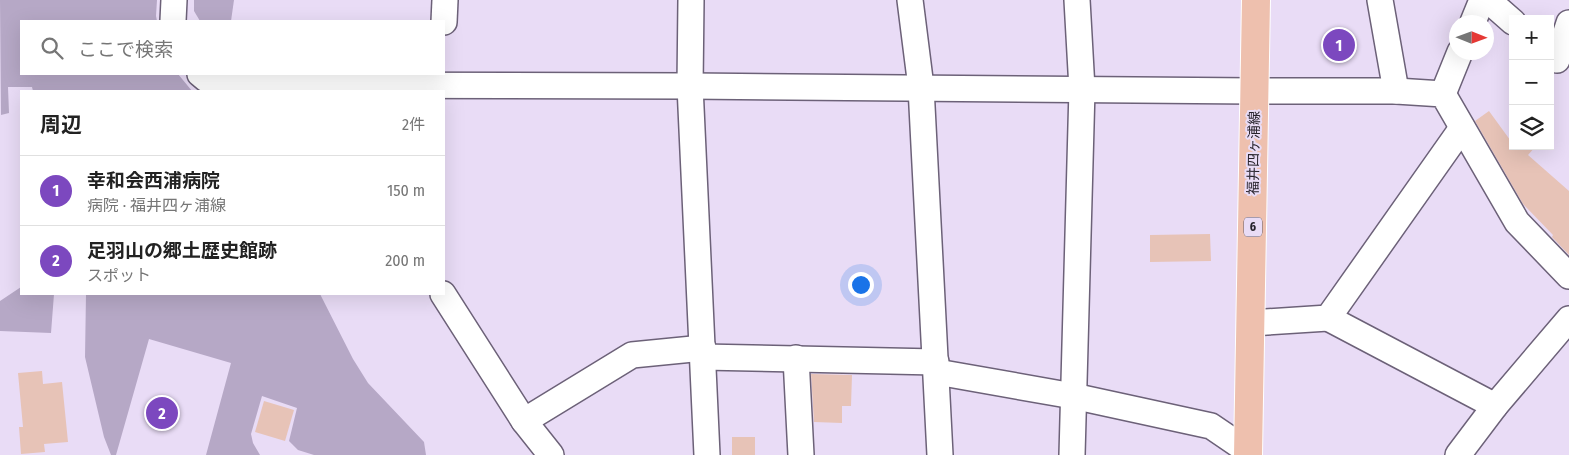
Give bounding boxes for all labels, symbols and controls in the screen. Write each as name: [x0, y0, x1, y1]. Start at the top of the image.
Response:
north arrow: [1449, 15, 1494, 60]
map controls: [1509, 15, 1554, 150]
button: +: [1509, 15, 1554, 60]
search box: [20, 20, 445, 75]
pin: 1: [1323, 26, 1355, 64]
icon: search: [38, 34, 66, 62]
text: ここで検索: [78, 38, 173, 61]
button: −: [1509, 60, 1554, 105]
button: layers: [1509, 105, 1554, 150]
street label: 福井四ヶ浦線: [1245, 111, 1263, 195]
text: 周辺: [40, 112, 82, 138]
text: 2件: [402, 115, 425, 134]
text: 幸和会西浦病院: [87, 169, 220, 192]
text: 1: [53, 181, 59, 200]
text: 150 m: [387, 181, 425, 200]
text: 病院 · 福井四ヶ浦線: [87, 196, 226, 215]
road number: 6: [1244, 218, 1262, 236]
text: 足羽山の郷土歴史館跡: [87, 239, 277, 262]
text: 2: [52, 251, 60, 270]
text: 200 m: [385, 251, 425, 270]
text: スポット: [87, 266, 151, 285]
your location: [848, 272, 874, 298]
pin: 2: [146, 394, 178, 432]

